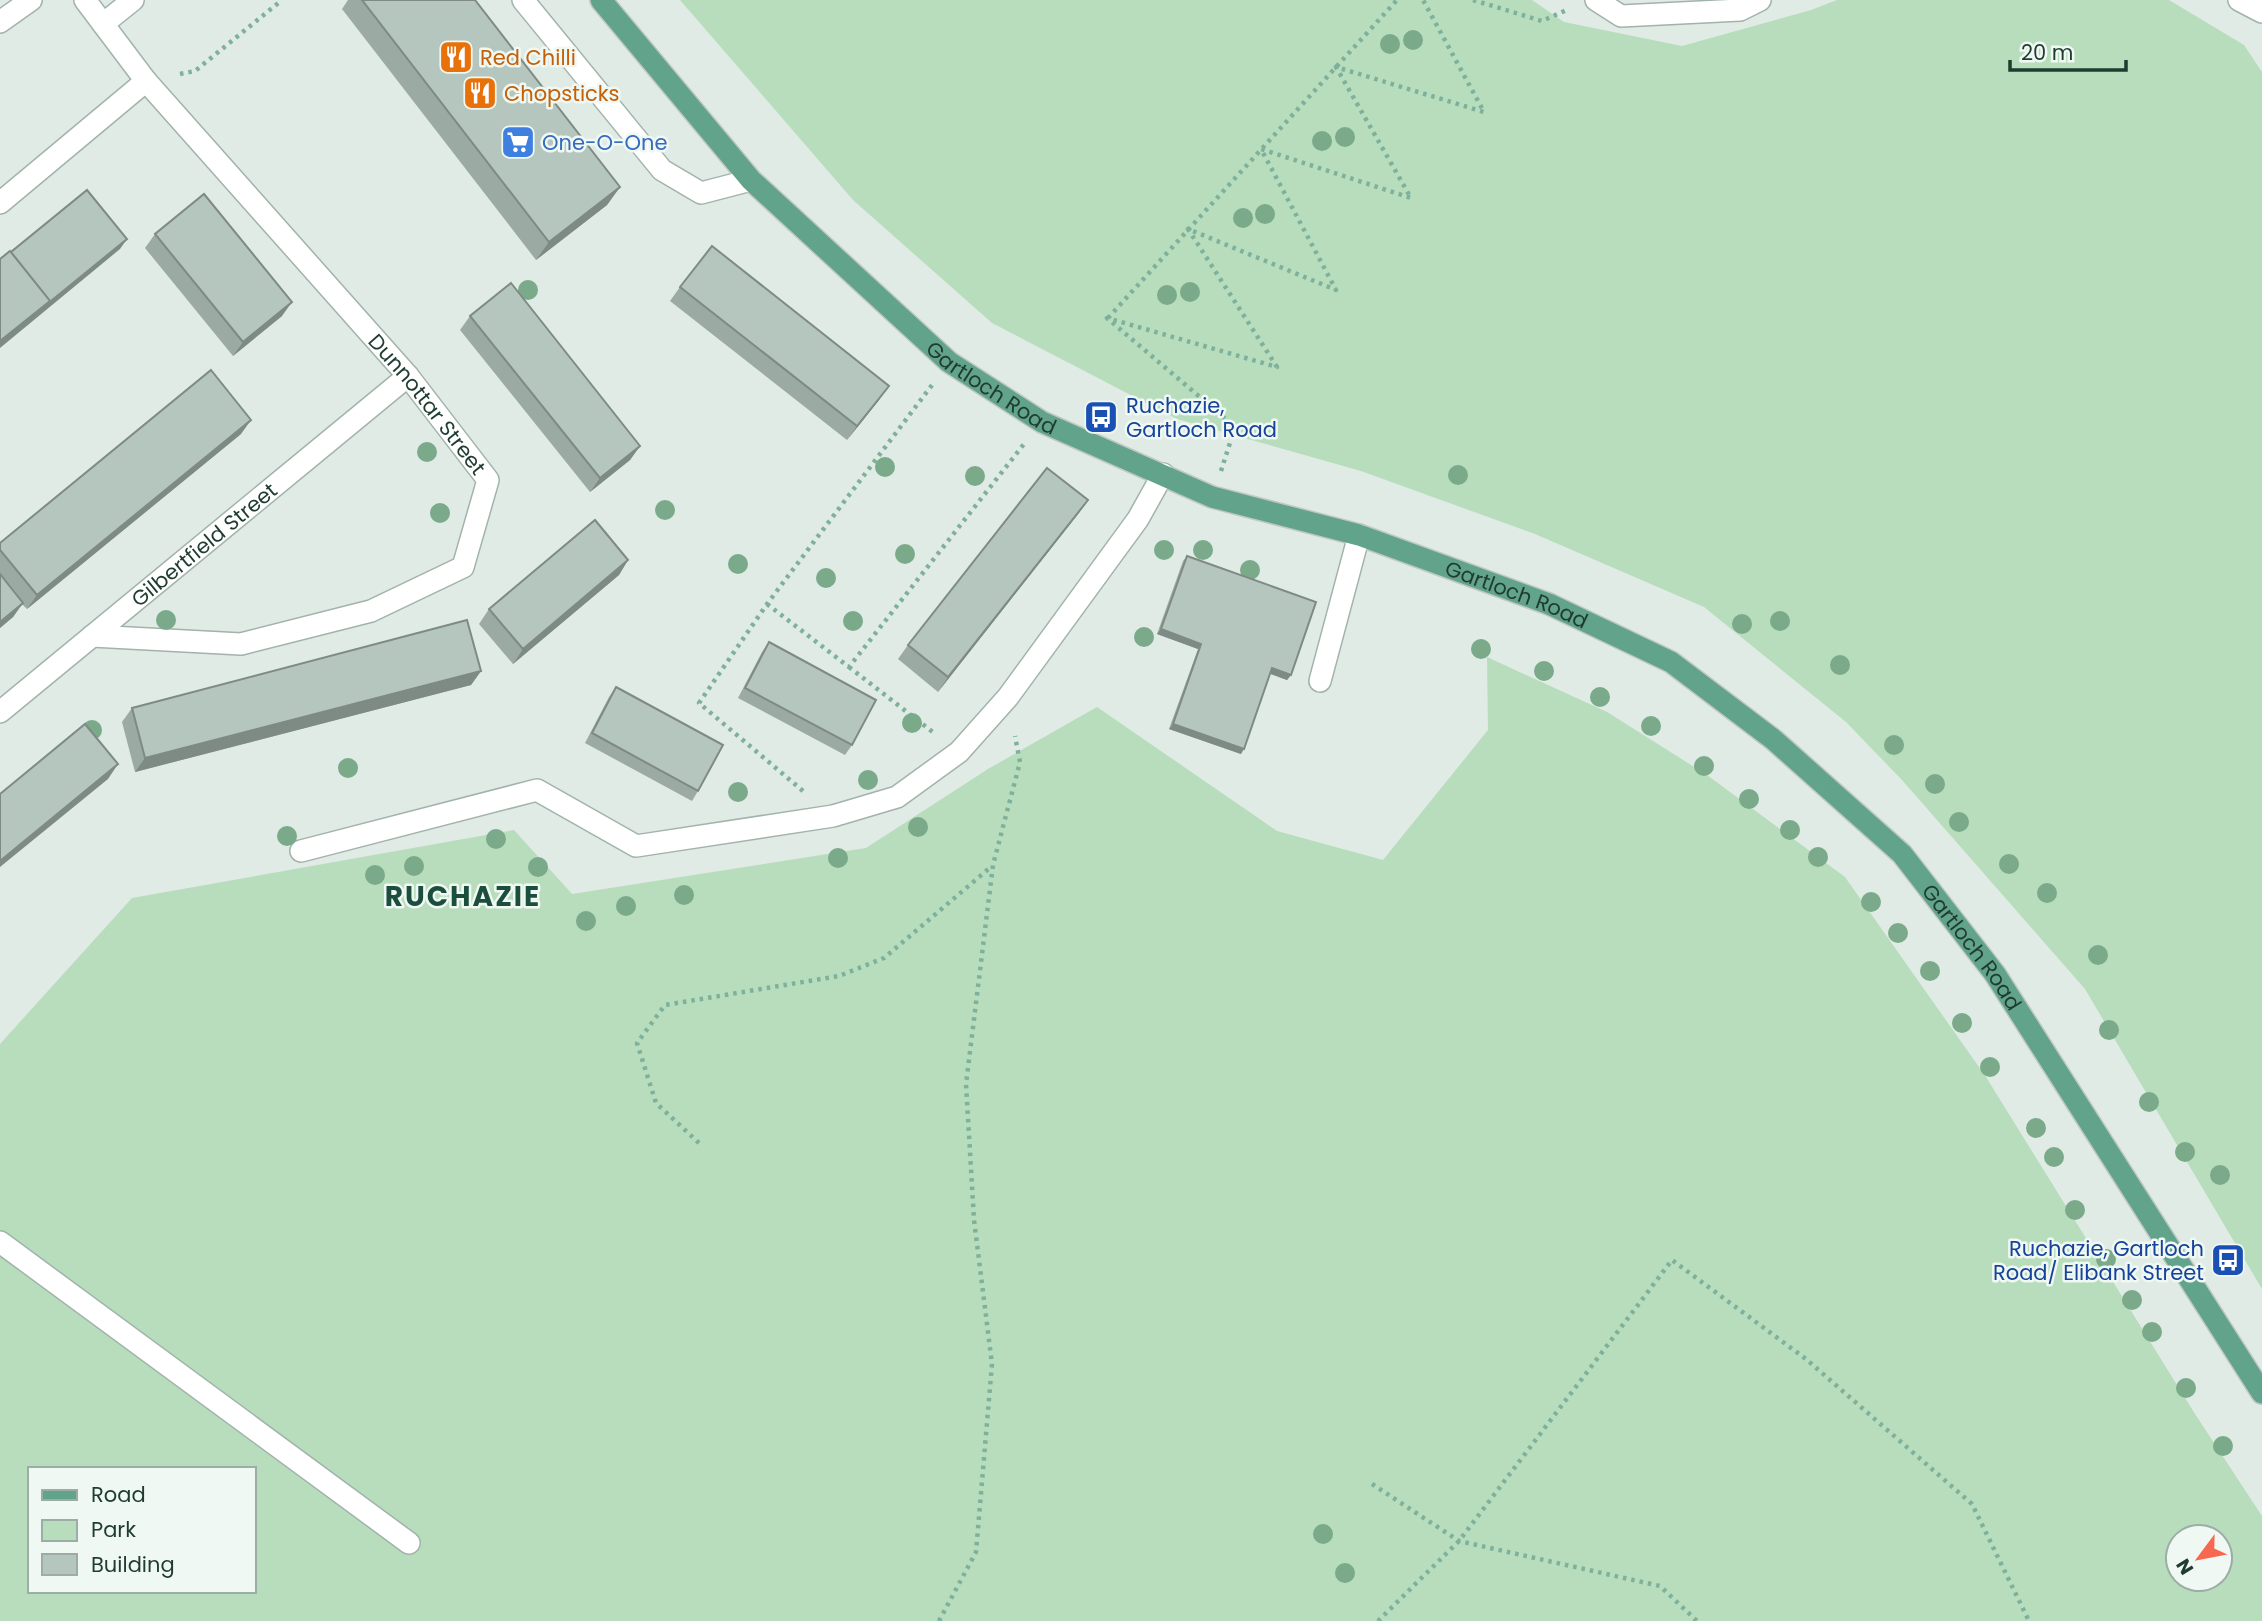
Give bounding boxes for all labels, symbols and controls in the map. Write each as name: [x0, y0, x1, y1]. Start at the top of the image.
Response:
scale bar: [2010, 28, 2126, 72]
restaurant icon: Red Chilli: [437, 38, 475, 76]
text: 20 m: [2021, 38, 2074, 67]
place label: Red Chilli: [480, 43, 576, 72]
restaurant icon: Chopsticks: [461, 74, 499, 112]
place label: Chopsticks: [504, 79, 620, 108]
supermarket icon: One-O-One: [499, 123, 537, 161]
place label: One-O-One: [542, 128, 668, 157]
street label: Dunnottar Street: [362, 327, 493, 480]
street label: Gartloch Road: [920, 334, 1061, 441]
place label: Ruchazie, Gartloch Road: [1126, 391, 1277, 444]
bus stop icon: Ruchazie, Gartloch Road: [1082, 398, 1120, 436]
street label: Gilbertfield Street: [125, 475, 283, 613]
street label: Gartloch Road: [1441, 553, 1593, 635]
district label: RUCHAZIE: [385, 877, 541, 916]
street label: Gartloch Road: [1916, 878, 2029, 1016]
place label: Ruchazie, Gartloch Road/ Elibank Street: [1993, 1234, 2204, 1287]
bus stop icon: Ruchazie, Gartloch Road/ Elibank Street: [2209, 1241, 2247, 1279]
legend: [28, 1467, 256, 1593]
text: Road: [91, 1480, 146, 1509]
text: Park: [91, 1515, 136, 1544]
north arrow: [2164, 1523, 2234, 1593]
text: Building: [91, 1550, 175, 1579]
text: N: [2170, 1554, 2200, 1580]

